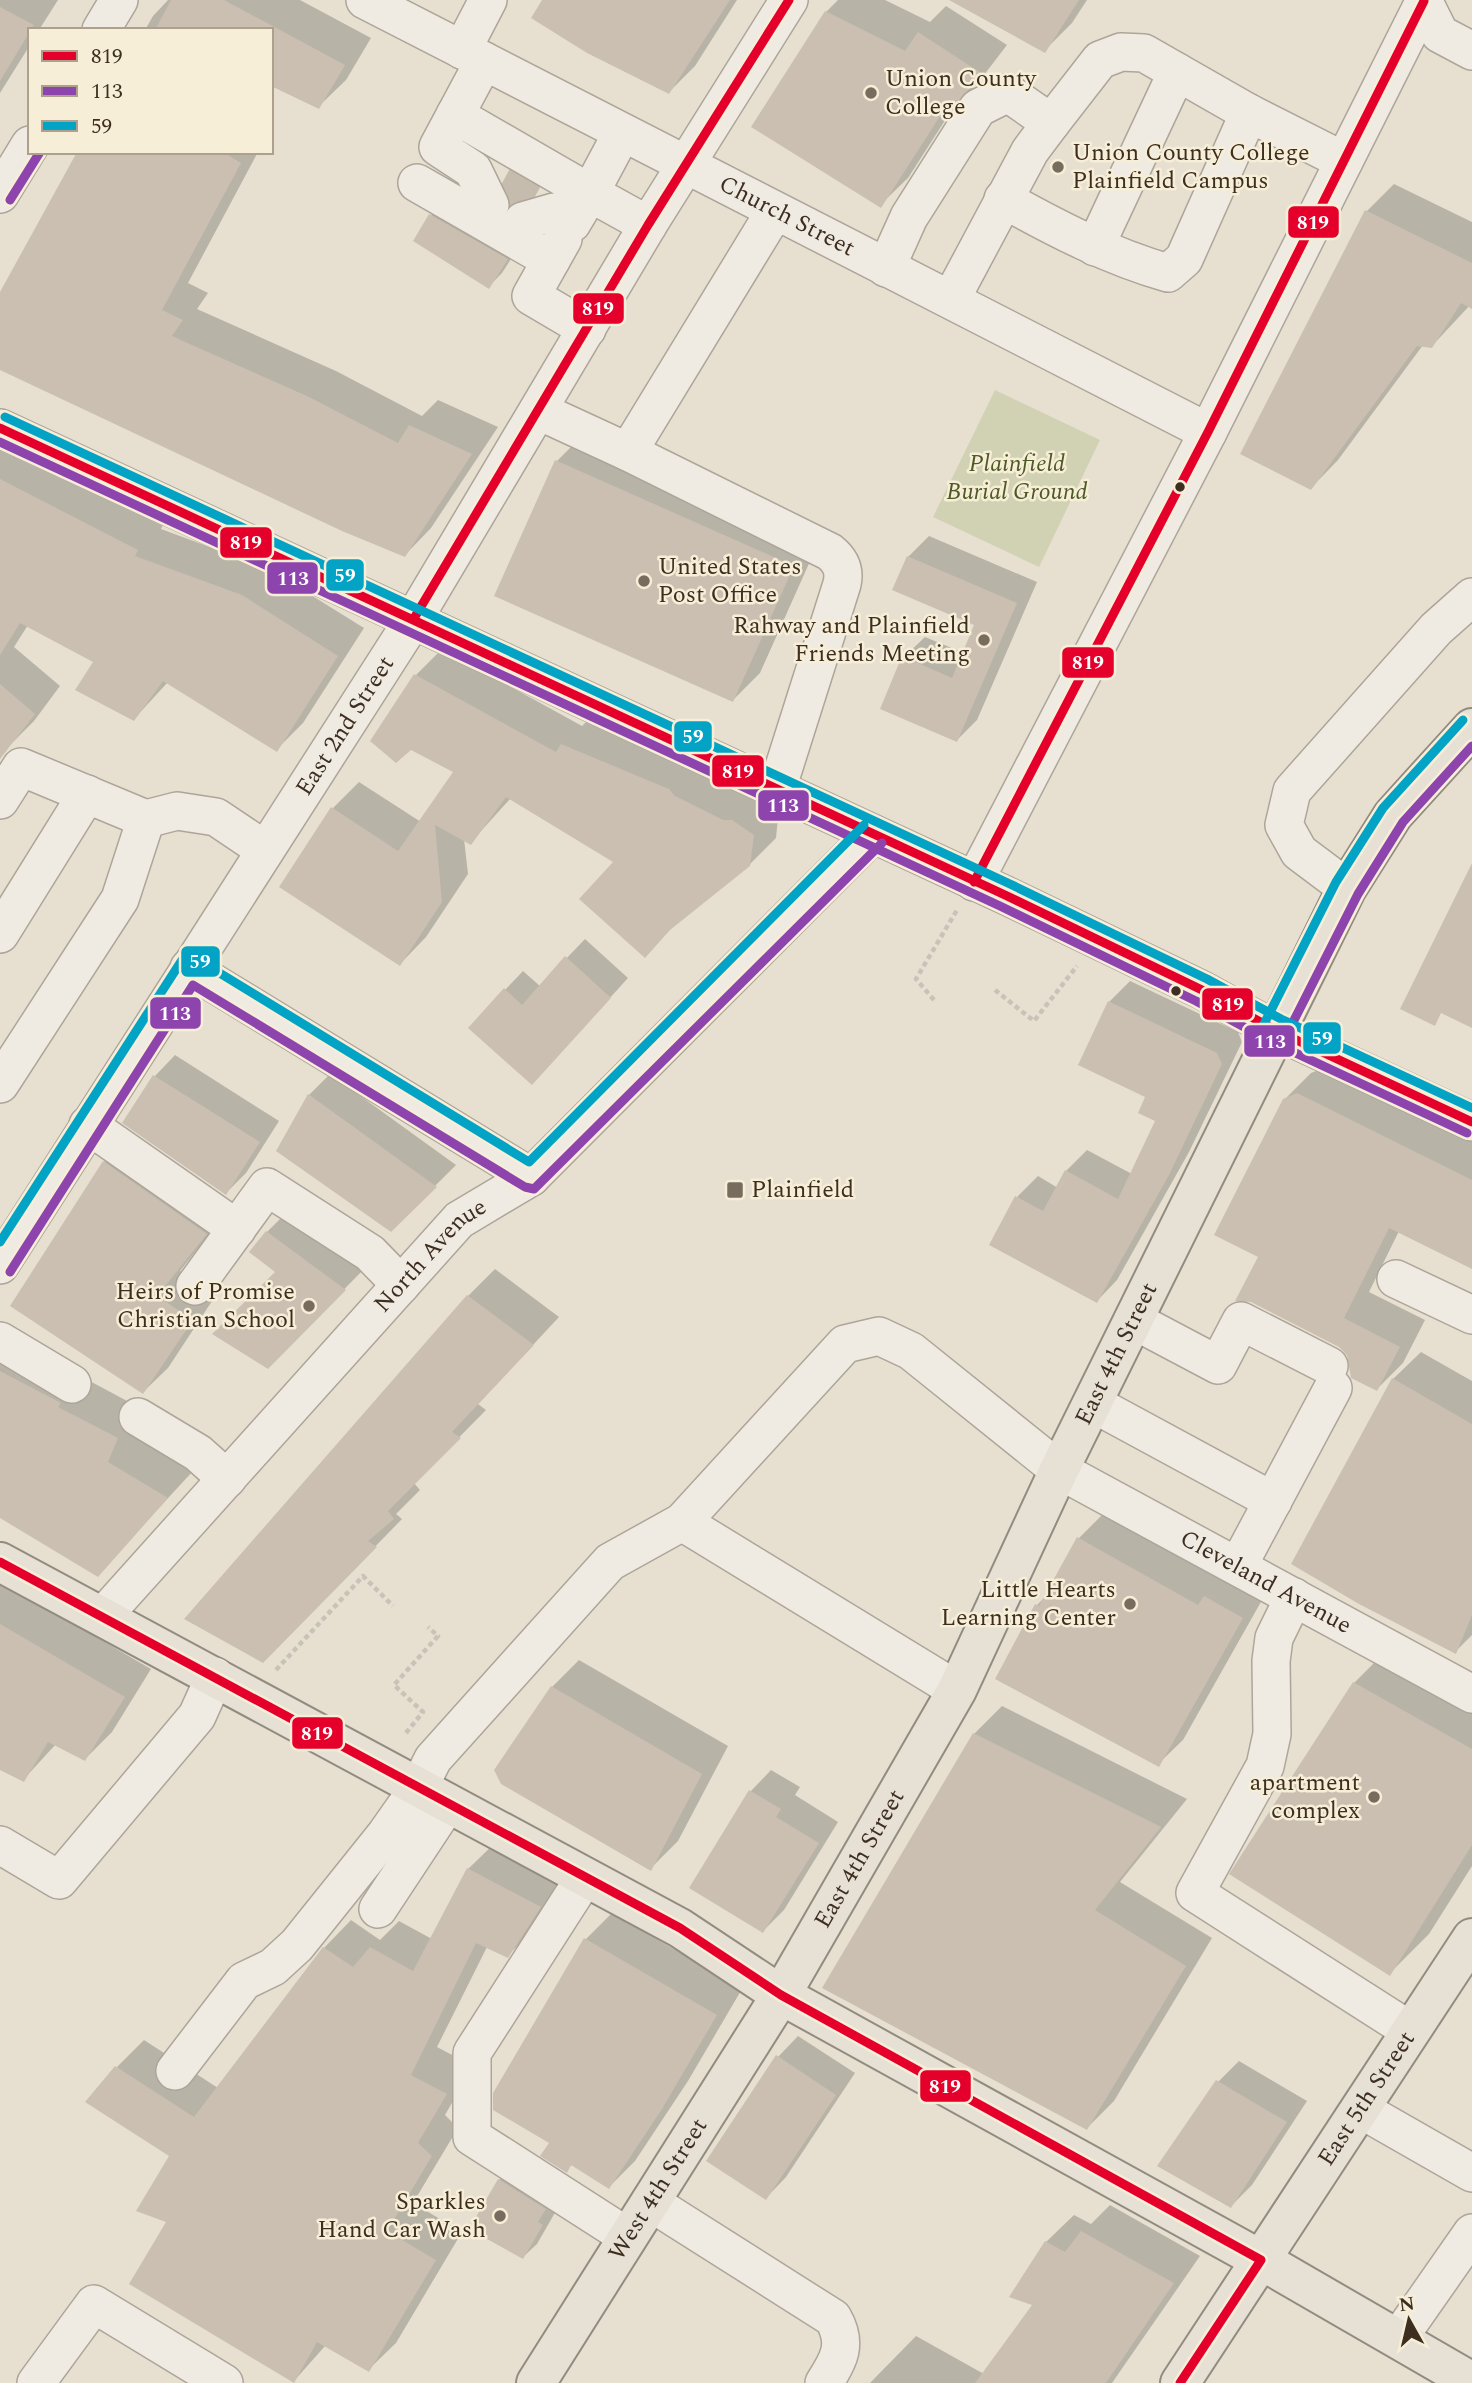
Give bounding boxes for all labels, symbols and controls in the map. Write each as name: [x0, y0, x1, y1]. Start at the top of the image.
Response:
legend: [28, 28, 273, 154]
text: 819: [91, 41, 123, 73]
place label: Union County College: [885, 61, 1038, 125]
text: 113: [91, 76, 123, 108]
marker: Union County College: [863, 85, 879, 101]
text: 59: [91, 111, 112, 143]
place label: Union County College Plainfield Campus: [1072, 135, 1310, 199]
marker: Union County College Plainfield Campus: [1050, 159, 1066, 175]
street label: Church Street: [712, 166, 861, 266]
line badge: 819: [1287, 205, 1340, 239]
text: 819: [1297, 209, 1329, 238]
line badge: 819: [572, 292, 625, 325]
text: 819: [582, 295, 614, 324]
park label: Plainfield Burial Ground: [946, 446, 1088, 510]
unlabelled marker: [1173, 480, 1187, 494]
line badge: 819: [219, 526, 273, 559]
text: 819: [230, 529, 262, 558]
place label: United States Post Office: [658, 549, 802, 613]
line badge: 59: [325, 558, 365, 592]
line badge: 113: [266, 561, 319, 595]
text: 59: [334, 562, 356, 591]
text: 113: [277, 565, 309, 594]
marker: United States Post Office: [636, 573, 652, 589]
place label: Rahway and Plainfield Friends Meeting: [733, 608, 970, 672]
marker: Rahway and Plainfield Friends Meeting: [976, 632, 992, 648]
line badge: 819: [1061, 646, 1115, 679]
street label: East 2nd Street: [287, 649, 404, 803]
text: 819: [1072, 649, 1104, 678]
line badge: 59: [673, 720, 713, 753]
text: 59: [682, 723, 704, 752]
line badge: 819: [711, 754, 765, 788]
text: 819: [722, 758, 754, 787]
line badge: 113: [757, 789, 810, 822]
text: 113: [767, 792, 799, 821]
line badge: 59: [180, 945, 221, 978]
text: 59: [189, 948, 211, 977]
unlabelled marker: [1169, 984, 1183, 998]
line badge: 819: [1201, 987, 1254, 1021]
text: 819: [1212, 991, 1244, 1020]
line badge: 113: [149, 996, 202, 1030]
text: 113: [159, 1000, 191, 1029]
line badge: 59: [1302, 1021, 1342, 1055]
line badge: 113: [1243, 1024, 1296, 1058]
text: 59: [1311, 1025, 1333, 1054]
text: 113: [1254, 1028, 1286, 1057]
place label: Plainfield: [751, 1172, 854, 1208]
marker: Plainfield: [725, 1180, 745, 1200]
street label: North Avenue: [366, 1189, 494, 1321]
place label: Heirs of Promise Christian School: [116, 1274, 295, 1338]
street label: East 4th Street: [1066, 1276, 1167, 1432]
marker: Heirs of Promise Christian School: [301, 1298, 317, 1314]
street label: Cleveland Avenue: [1173, 1521, 1358, 1643]
place label: Little Hearts Learning Center: [941, 1572, 1116, 1636]
marker: Little Hearts Learning Center: [1122, 1596, 1138, 1612]
line badge: 819: [291, 1716, 344, 1750]
text: 819: [301, 1720, 333, 1749]
place label: apartment complex: [1250, 1765, 1360, 1829]
street label: East 4th Street: [805, 1783, 914, 1935]
marker: apartment complex: [1366, 1789, 1382, 1805]
street label: East 5th Street: [1309, 2024, 1424, 2174]
line badge: 819: [919, 2069, 972, 2103]
text: 819: [929, 2073, 961, 2102]
street label: West 4th Street: [600, 2111, 717, 2268]
place label: Sparkles Hand Car Wash: [318, 2184, 486, 2248]
marker: Sparkles Hand Car Wash: [492, 2208, 508, 2224]
north arrow: [1374, 2285, 1444, 2355]
text: N: [1397, 2289, 1417, 2320]

